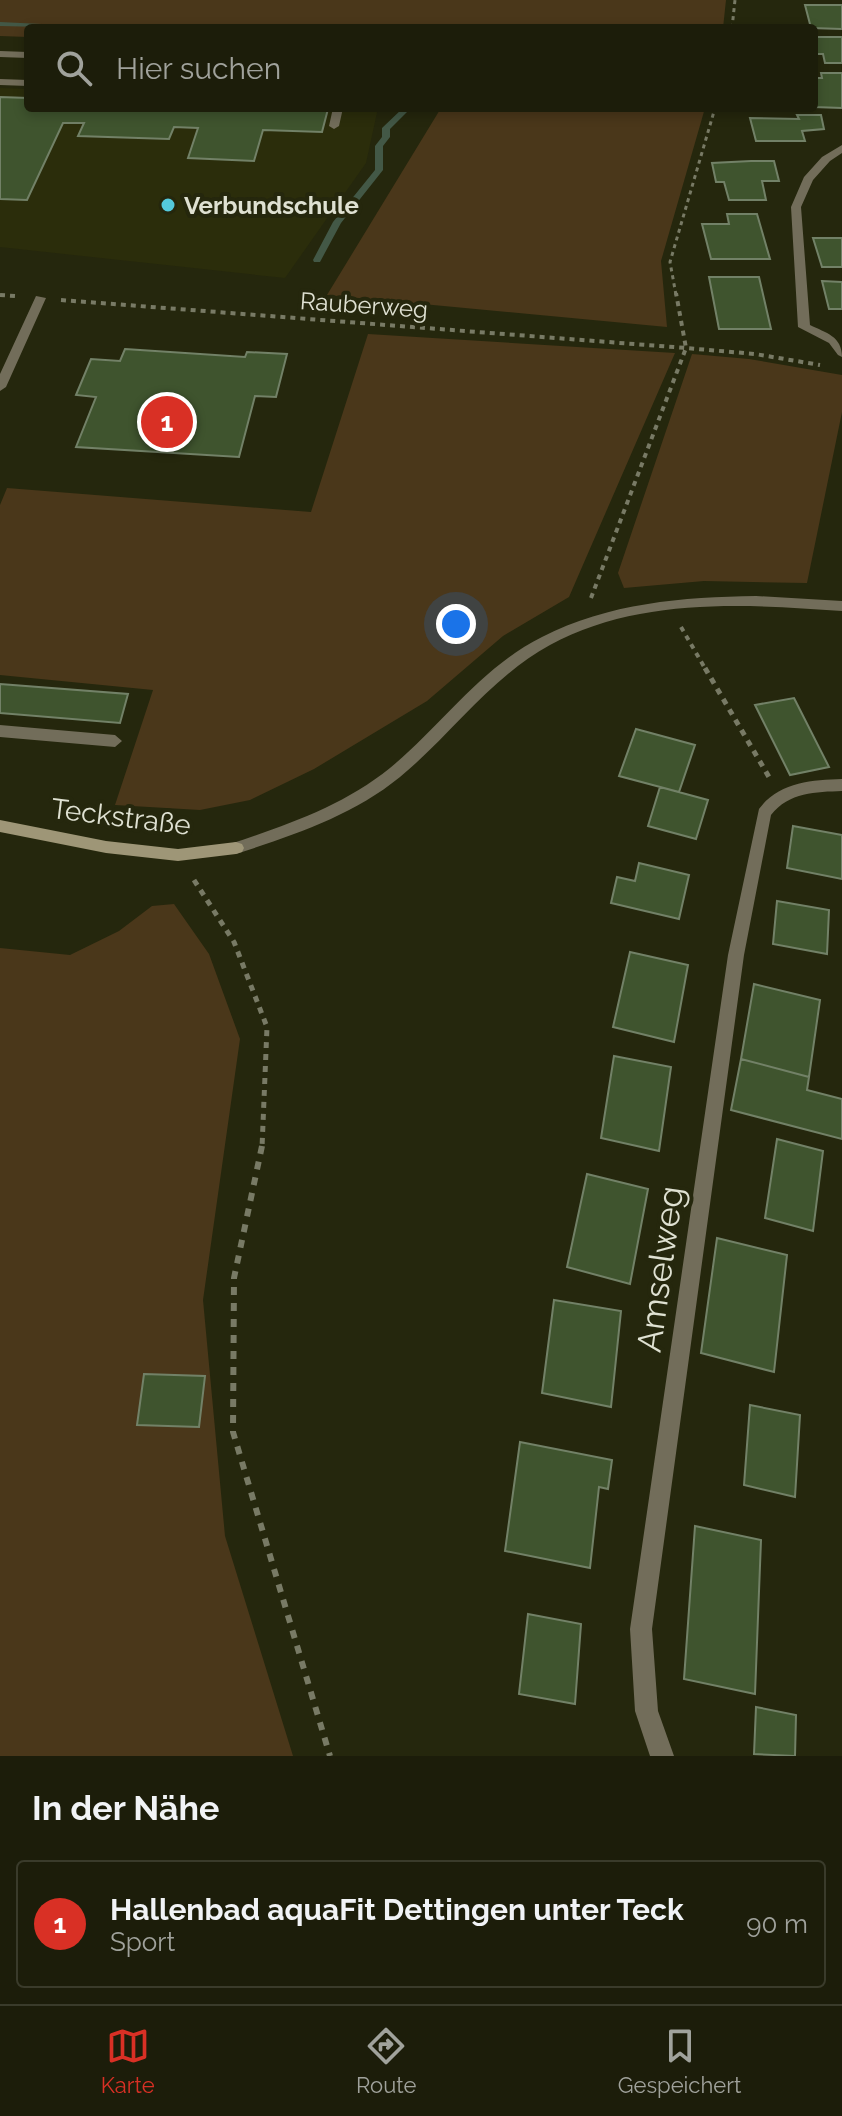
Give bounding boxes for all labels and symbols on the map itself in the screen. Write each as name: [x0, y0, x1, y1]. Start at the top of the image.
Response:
place label: Verbundschule: [184, 191, 359, 220]
marker: Verbundschule: [159, 196, 177, 214]
street label: Rauberweg: [299, 286, 429, 324]
pin: 1: [141, 392, 193, 452]
your location: [436, 604, 476, 644]
street label: Teckstraße: [49, 792, 193, 842]
street label: Amselweg: [629, 1183, 691, 1355]

